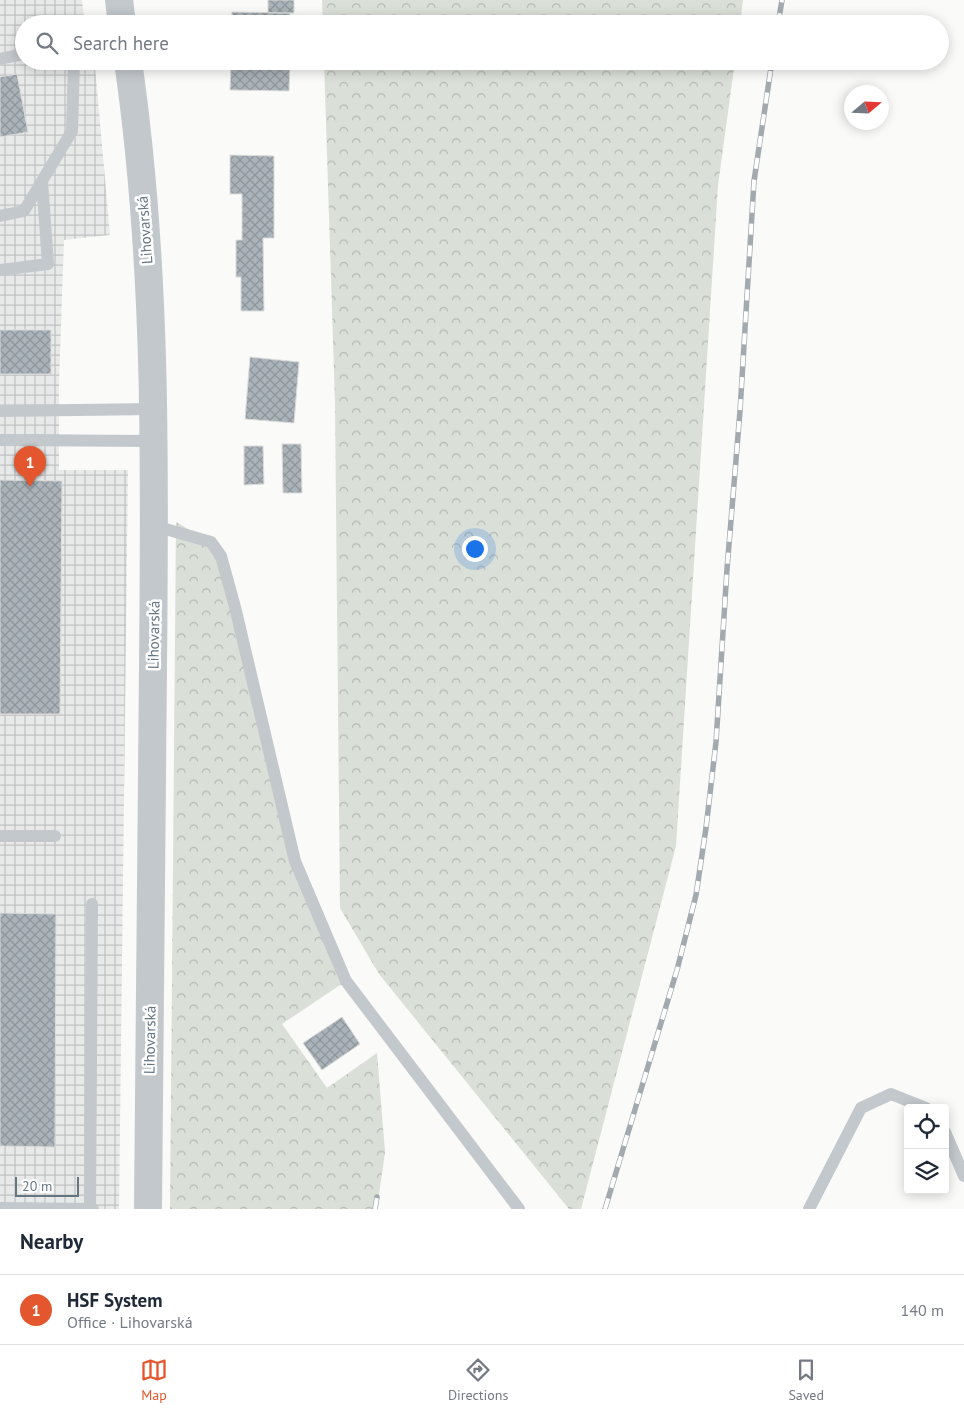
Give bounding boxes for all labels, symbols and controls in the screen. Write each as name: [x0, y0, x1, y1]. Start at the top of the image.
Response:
search box: [15, 15, 949, 70]
icon: search: [33, 29, 61, 57]
text: Search here: [73, 31, 169, 55]
north arrow: [844, 85, 889, 130]
street label: Lihovarská: [133, 195, 156, 265]
pin: 1: [14, 446, 46, 487]
your location: [462, 536, 488, 562]
street label: Lihovarská: [143, 601, 164, 669]
street label: Lihovarská: [139, 1006, 160, 1074]
map controls: [904, 1104, 949, 1194]
button: locate: [904, 1104, 949, 1149]
button: layers: [904, 1149, 949, 1194]
scale bar: [15, 1174, 79, 1197]
text: 20 m: [22, 1177, 52, 1195]
text: Nearby: [20, 1228, 83, 1255]
text: HSF System: [67, 1288, 163, 1312]
text: 1: [31, 1300, 41, 1320]
text: 140 m: [901, 1300, 944, 1320]
text: Office · Lihovarská: [67, 1312, 193, 1332]
tab: Map: [140, 1356, 168, 1404]
tab: Directions: [448, 1356, 508, 1404]
tab: Saved: [788, 1356, 824, 1404]

